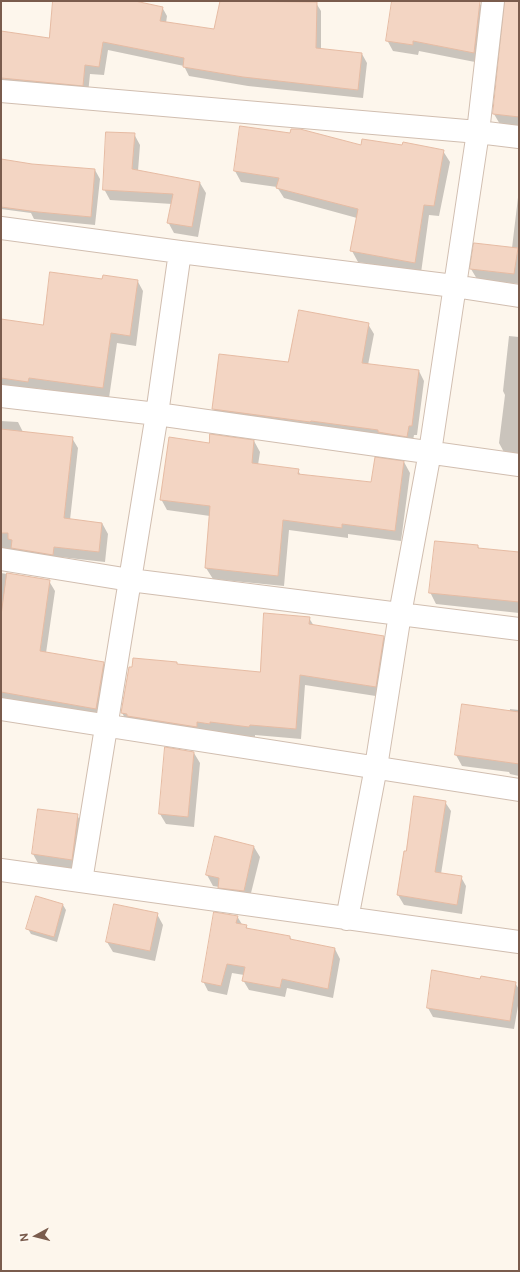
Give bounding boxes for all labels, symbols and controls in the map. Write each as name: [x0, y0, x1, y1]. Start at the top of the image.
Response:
north arrow: [16, 1216, 56, 1256]
text: N: [18, 1232, 31, 1242]

